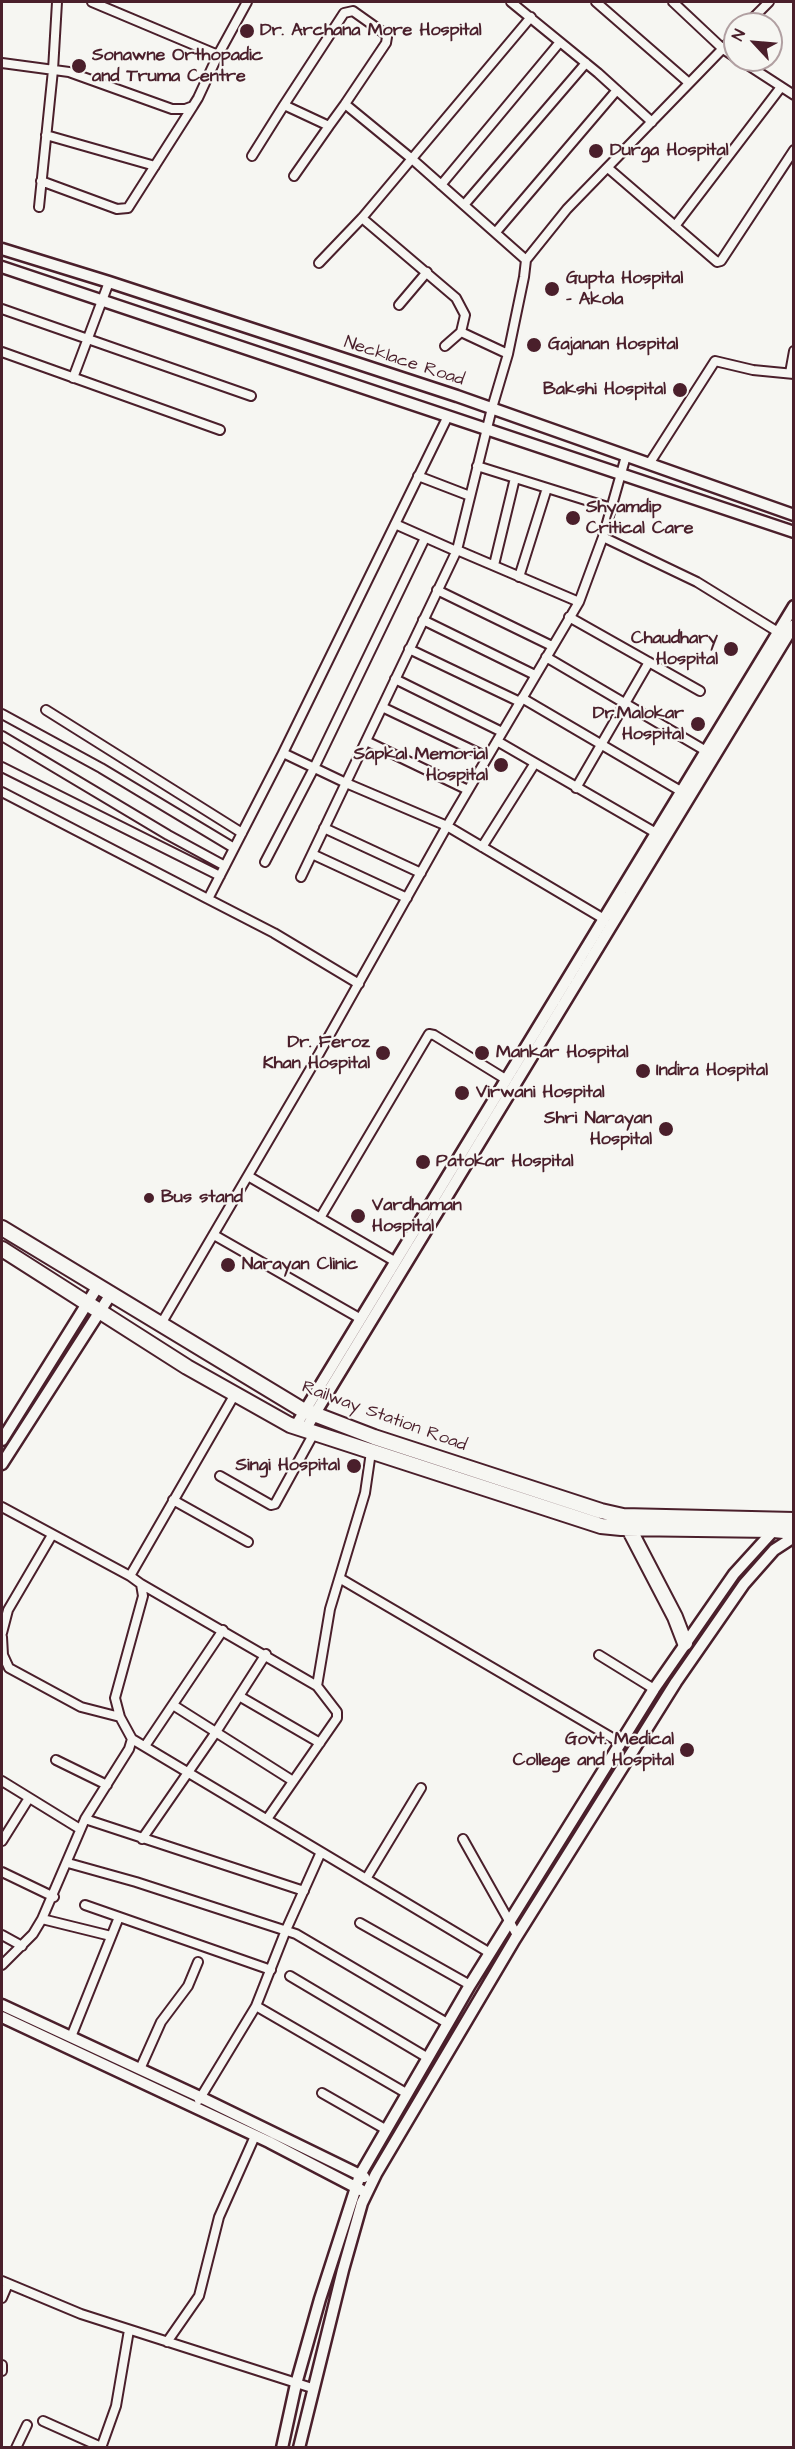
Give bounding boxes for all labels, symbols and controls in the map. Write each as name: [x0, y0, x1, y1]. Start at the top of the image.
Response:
north arrow: [723, 12, 783, 72]
place label: Dr. Archana More Hospital: [260, 20, 482, 42]
marker: Dr. Archana More Hospital: [238, 22, 256, 40]
text: N: [727, 26, 751, 44]
place label: Sonawne Orthopadic and Truma Centre: [92, 45, 263, 88]
marker: Sonawne Orthopadic and Truma Centre: [70, 57, 88, 75]
place label: Durga Hospital: [610, 140, 728, 162]
marker: Durga Hospital: [587, 142, 605, 160]
place label: Gupta Hospital - Akola: [566, 268, 683, 310]
marker: Gupta Hospital - Akola: [543, 280, 561, 298]
street label: Necklace Road: [341, 332, 467, 392]
place label: Gajanan Hospital: [548, 334, 678, 356]
marker: Gajanan Hospital: [525, 336, 543, 354]
place label: Bakshi Hospital: [543, 379, 666, 401]
marker: Bakshi Hospital: [671, 381, 689, 399]
place label: Shyamdip Critical Care: [586, 497, 694, 540]
marker: Shyamdip Critical Care: [564, 509, 582, 527]
place label: Chaudhary Hospital: [631, 628, 718, 670]
marker: Chaudhary Hospital: [722, 640, 740, 658]
place label: Dr.Malokar Hospital: [593, 703, 684, 746]
marker: Dr.Malokar Hospital: [689, 715, 707, 733]
place label: Sapkal Memorial Hospital: [354, 744, 488, 786]
marker: Sapkal Memorial Hospital: [492, 756, 510, 774]
place label: Dr. Feroz Khan Hospital: [263, 1032, 370, 1074]
place label: Mankar Hospital: [496, 1042, 628, 1064]
marker: Dr. Feroz Khan Hospital: [374, 1044, 392, 1062]
marker: Mankar Hospital: [473, 1044, 491, 1062]
place label: Indira Hospital: [656, 1060, 768, 1082]
marker: Indira Hospital: [634, 1062, 652, 1080]
place label: Virwani Hospital: [476, 1082, 605, 1104]
marker: Virwani Hospital: [453, 1084, 471, 1102]
place label: Shri Narayan Hospital: [544, 1108, 652, 1150]
marker: Shri Narayan Hospital: [657, 1120, 675, 1138]
place label: Patokar Hospital: [436, 1151, 573, 1173]
marker: Patokar Hospital: [414, 1153, 432, 1171]
place label: Bus stand: [161, 1187, 243, 1209]
marker: Bus stand: [142, 1191, 156, 1205]
place label: Vardhaman Hospital: [372, 1195, 462, 1238]
marker: Vardhaman Hospital: [349, 1207, 367, 1225]
place label: Narayan Clinic: [242, 1254, 358, 1276]
marker: Narayan Clinic: [219, 1256, 237, 1274]
street label: Railway Station Road: [299, 1377, 469, 1457]
place label: Singi Hospital: [235, 1455, 340, 1477]
marker: Singi Hospital: [345, 1457, 363, 1475]
place label: Govt. Medical College and Hospital: [513, 1729, 674, 1772]
marker: Govt. Medical College and Hospital: [678, 1741, 696, 1759]

